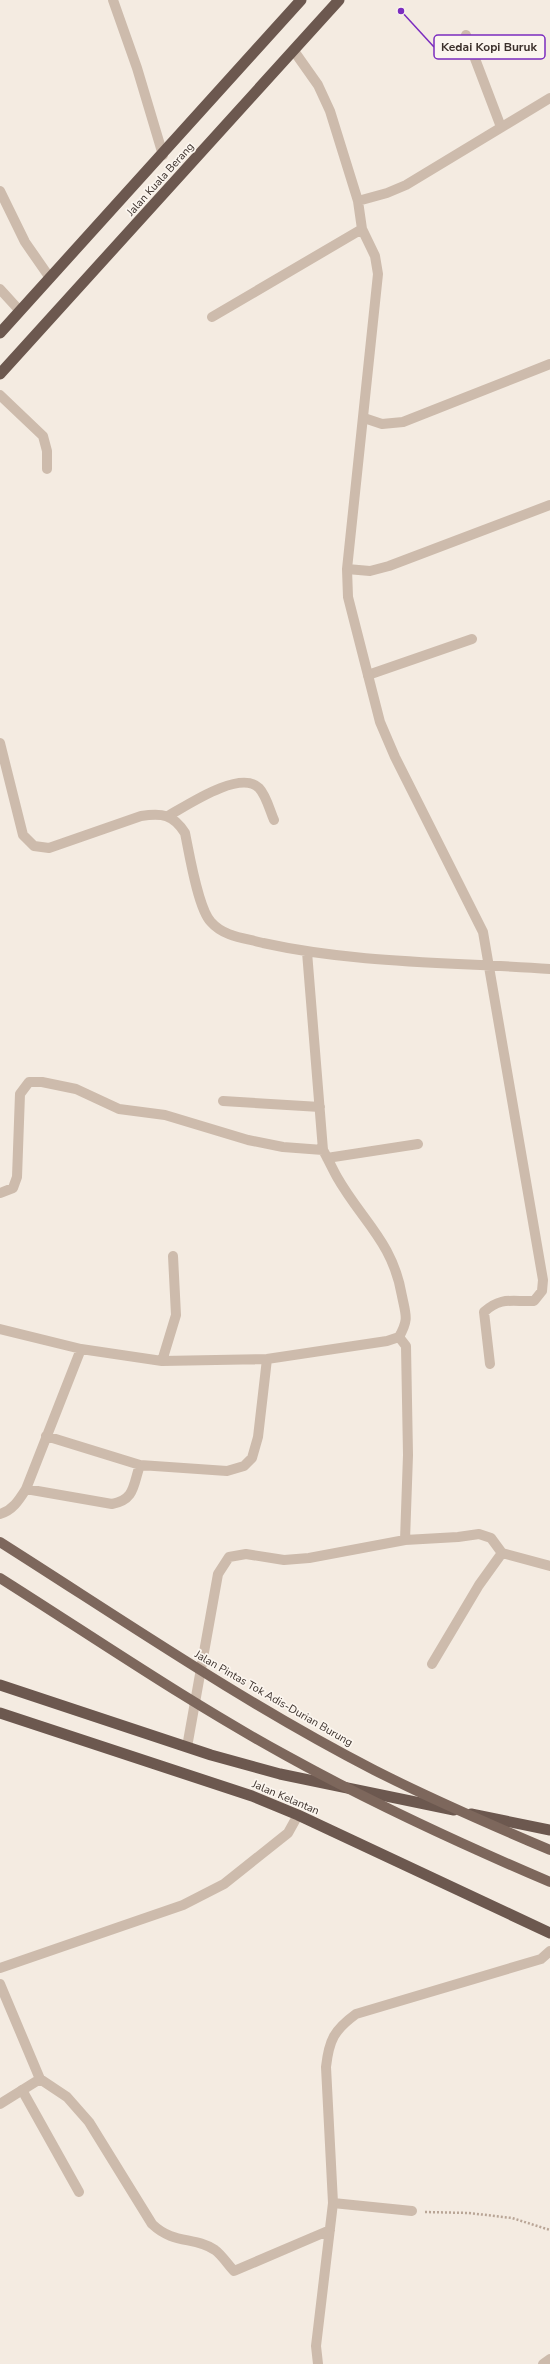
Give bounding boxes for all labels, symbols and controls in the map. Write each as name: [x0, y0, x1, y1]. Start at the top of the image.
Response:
callout: Kedai Kopi Buruk: [434, 35, 545, 59]
text: Kedai Kopi Buruk: [441, 39, 538, 55]
street label: Jalan Kuala Berang: [123, 139, 197, 220]
street label: Jalan Pintas Tok Adis-Durian Burung: [191, 1646, 356, 1750]
street label: Jalan Kelantan: [249, 1776, 322, 1818]

